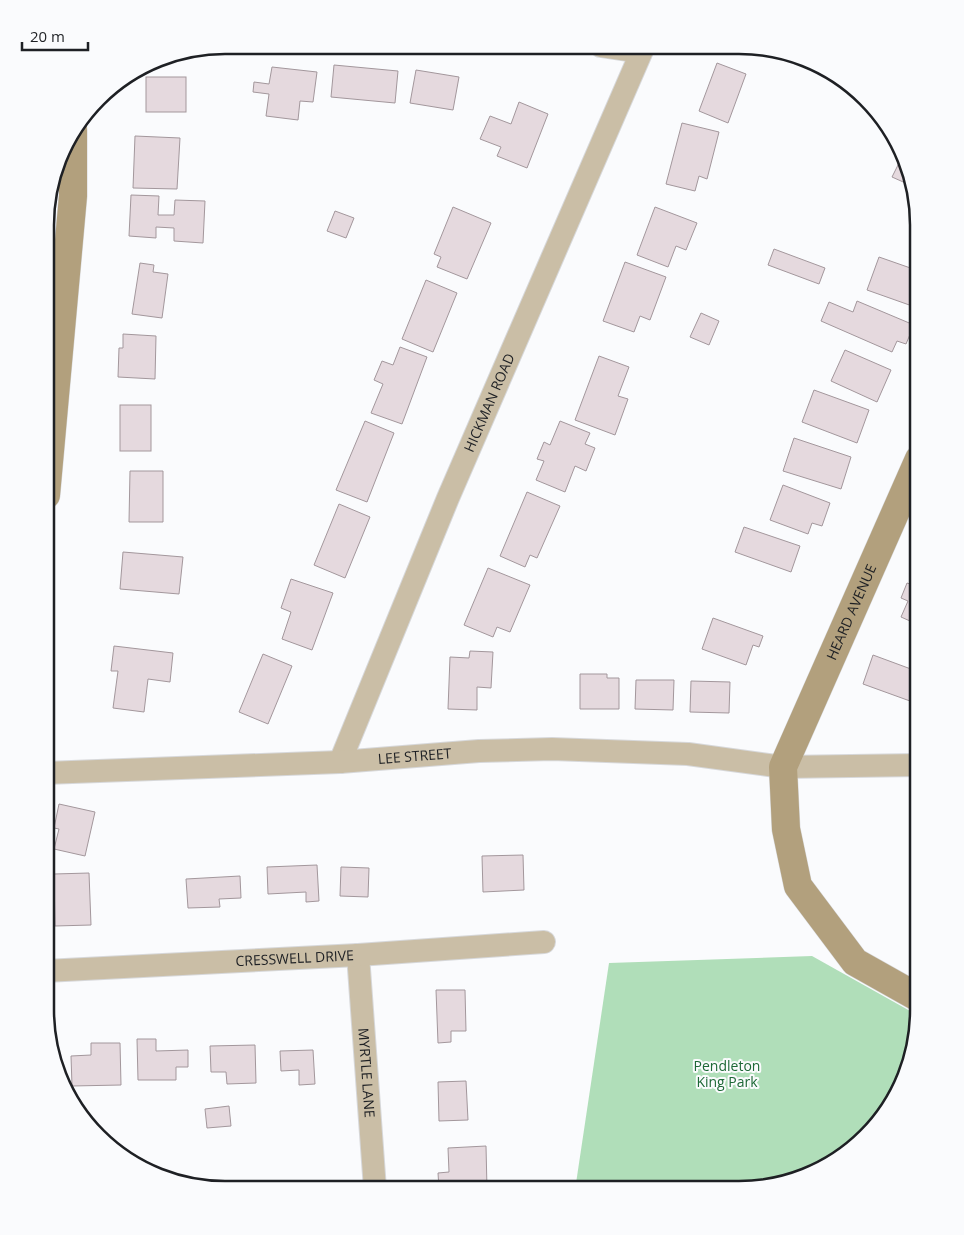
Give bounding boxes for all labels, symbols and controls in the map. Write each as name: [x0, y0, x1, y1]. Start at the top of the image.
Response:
scale bar: [22, 20, 89, 52]
text: 20 m: [30, 26, 65, 46]
street label: HICKMAN ROAD: [459, 350, 519, 455]
street label: HEARD AVENUE: [821, 561, 880, 663]
street label: LEE STREET: [377, 743, 452, 768]
street label: CRESSWELL DRIVE: [235, 945, 354, 970]
street label: MYRTLE LANE: [354, 1027, 380, 1118]
park label: Pendleton King Park: [694, 1056, 760, 1091]

